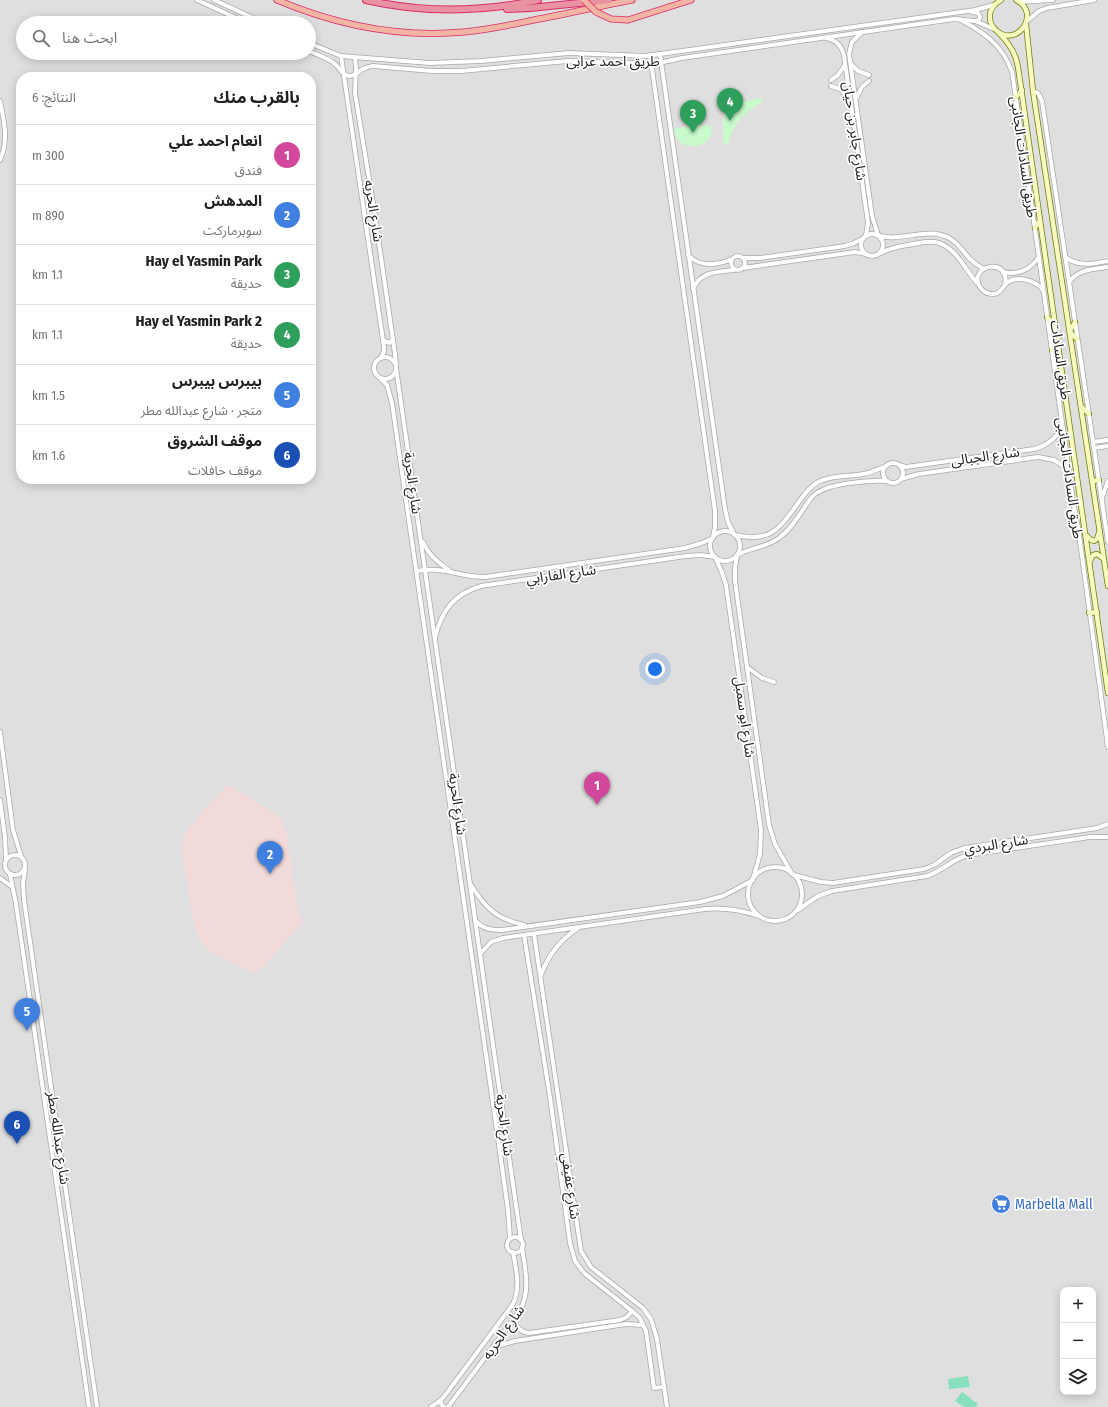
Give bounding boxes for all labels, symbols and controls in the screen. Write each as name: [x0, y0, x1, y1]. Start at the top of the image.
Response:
search box: [16, 16, 316, 60]
icon: search: [30, 27, 52, 49]
text: ابحث هنا: [62, 29, 117, 47]
street label: طريق احمد عرابى: [566, 53, 660, 71]
street label: شارع جابر بن حيان: [837, 80, 870, 182]
text: بالقرب منك: [214, 87, 300, 108]
pin: 4: [717, 88, 743, 121]
text: النتائج: 6: [32, 90, 76, 105]
street label: طريق السادات الجانبى: [1006, 95, 1040, 219]
pin: 3: [680, 100, 706, 133]
text: انعام احمد علي: [169, 132, 262, 150]
text: 300 m: [32, 148, 64, 163]
text: 1: [284, 148, 290, 163]
text: فندق: [235, 163, 262, 178]
street label: شارع الحريه: [358, 179, 387, 244]
text: المدهش: [204, 192, 262, 210]
text: 890 m: [32, 208, 64, 223]
text: 2: [284, 208, 290, 223]
text: سوبرماركت: [203, 223, 262, 238]
text: Hay el Yasmin Park: [146, 252, 262, 270]
text: 1.1 km: [32, 267, 63, 282]
text: 3: [284, 267, 290, 282]
text: حديقة: [231, 276, 262, 291]
text: Hay el Yasmin Park 2: [135, 312, 262, 330]
street label: طريق السادات: [1046, 319, 1075, 401]
text: 1.1 km: [32, 327, 63, 342]
text: 4: [284, 327, 290, 342]
text: حديقة: [231, 336, 262, 351]
text: بيبرس بيبرس: [172, 372, 262, 390]
text: 1.5 km: [32, 388, 65, 403]
text: 5: [284, 388, 290, 403]
text: متجر · شارع عبدالله مطر: [141, 403, 262, 418]
street label: طريق السادات الجانبى: [1052, 416, 1086, 540]
text: موقف الشروق: [167, 432, 262, 450]
street label: شارع الجبالى: [950, 443, 1021, 472]
text: 1.6 km: [32, 448, 65, 463]
text: 6: [284, 448, 290, 463]
street label: شارع الحرية: [398, 451, 425, 516]
text: موقف حافلات: [188, 463, 262, 478]
street label: شارع الفارابي: [525, 561, 598, 590]
your location: [645, 659, 665, 679]
street label: شارع ابو سمبل: [728, 675, 759, 759]
street label: شارع الحرية: [443, 772, 470, 837]
pin: 1: [584, 772, 610, 805]
street label: شارع البردي: [963, 831, 1030, 860]
pin: 2: [257, 841, 283, 874]
pin: 5: [14, 998, 40, 1031]
street label: شارع عبدالله مطر: [41, 1089, 73, 1186]
street label: شارع الحرية: [490, 1093, 517, 1158]
pin: 6: [4, 1111, 30, 1144]
street label: شارع عفيفي: [555, 1152, 584, 1221]
supermarket icon: Marbella Mall: [990, 1193, 1012, 1215]
place label: Marbella Mall: [1015, 1196, 1093, 1213]
map controls: [1060, 1287, 1096, 1395]
button: +: [1060, 1287, 1096, 1323]
street label: شارع الحريه: [478, 1302, 530, 1364]
button: −: [1060, 1323, 1096, 1359]
button: layers: [1060, 1359, 1096, 1395]

